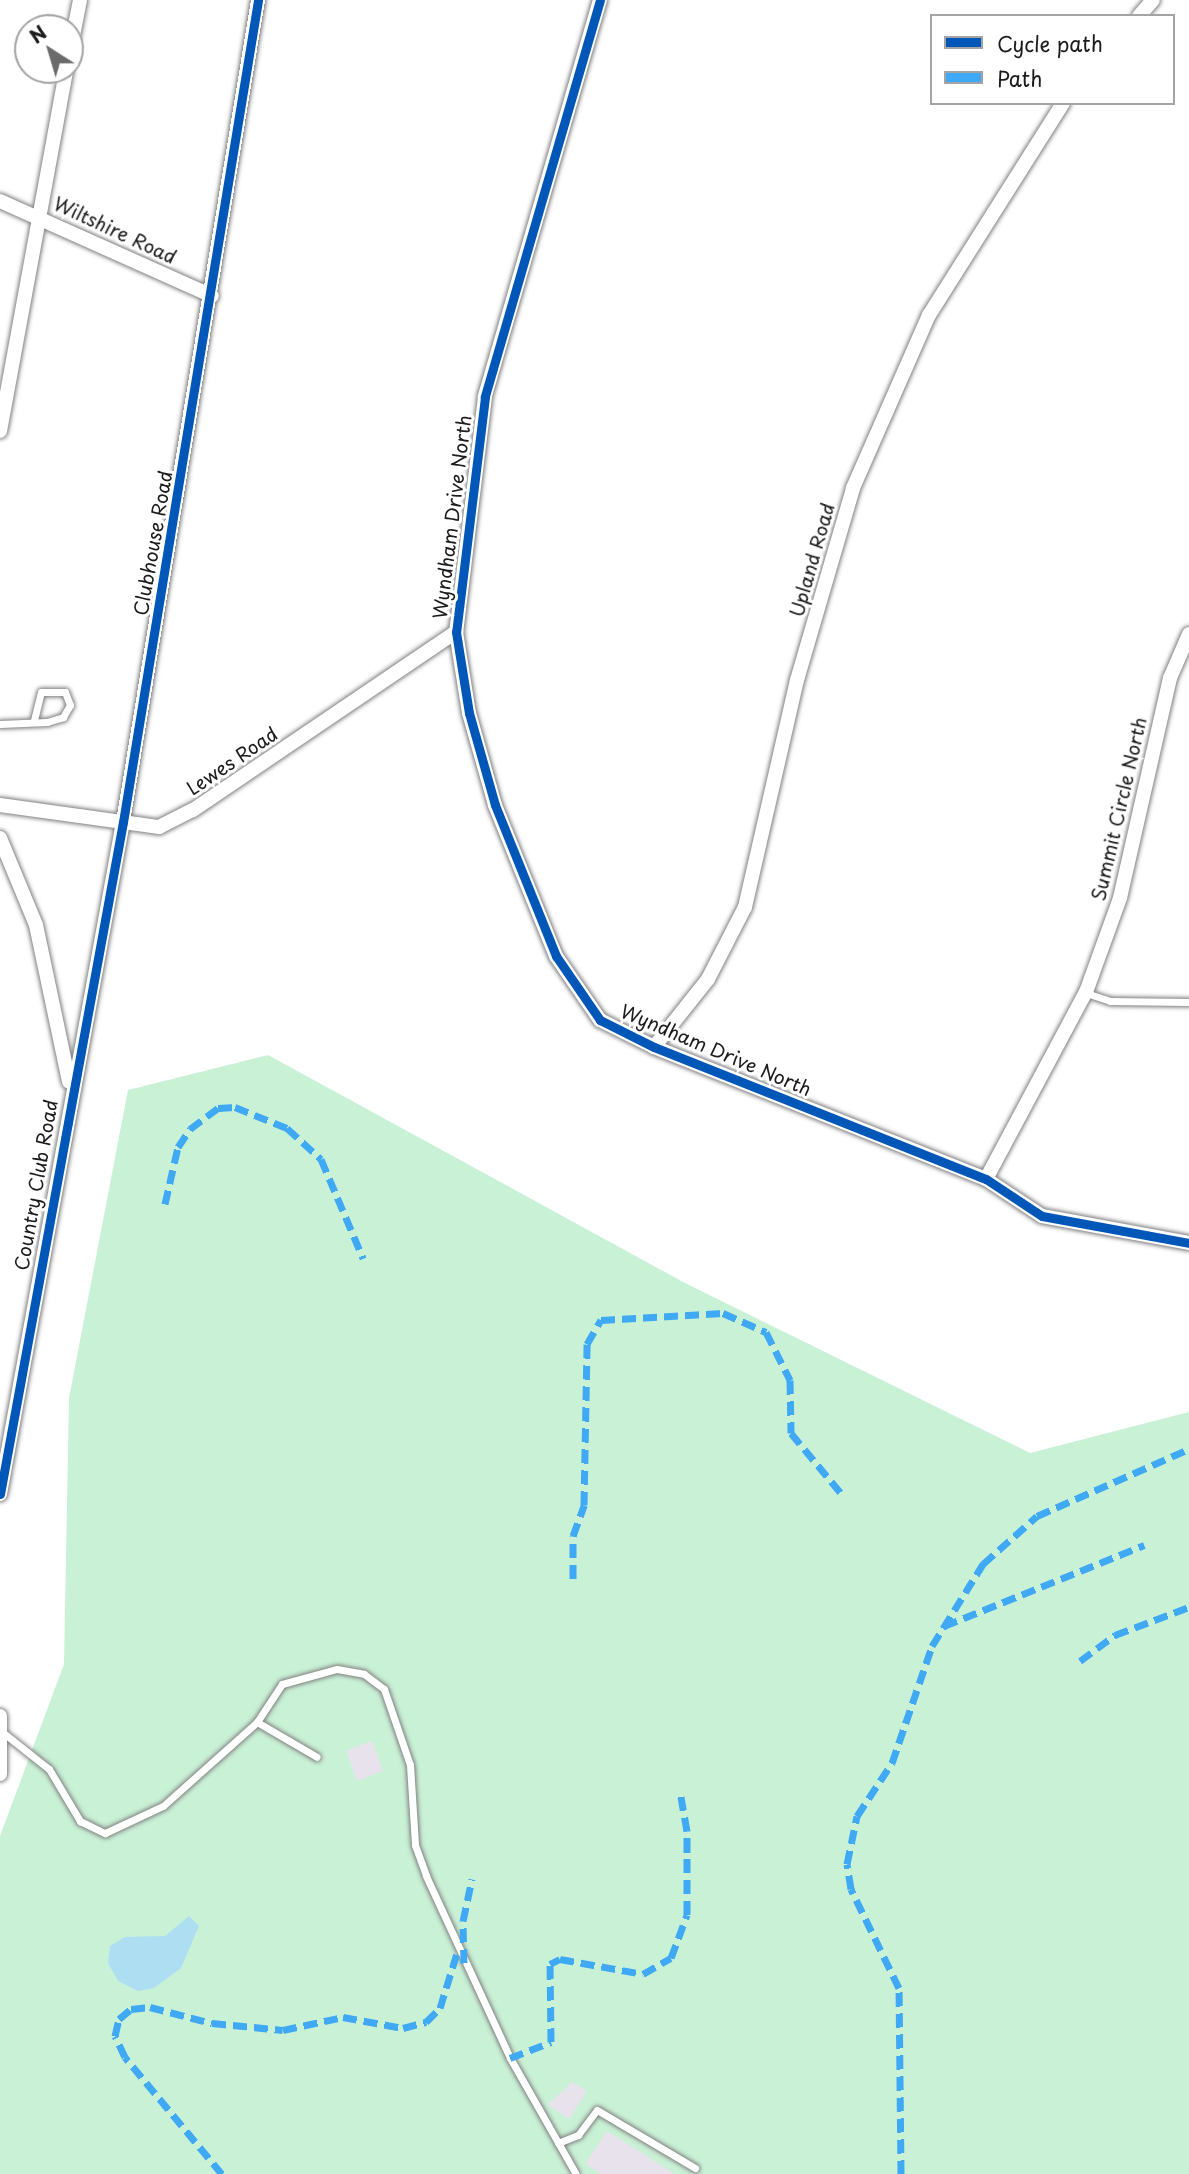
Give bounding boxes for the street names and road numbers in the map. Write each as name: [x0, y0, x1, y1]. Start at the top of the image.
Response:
street label: Wiltshire Road: [50, 192, 180, 268]
street label: Wyndham Drive North: [428, 413, 476, 621]
street label: Clubhouse Road: [129, 469, 177, 617]
street label: Upland Road: [785, 501, 839, 619]
street label: Summit Circle North: [1086, 714, 1152, 904]
street label: Lewes Road: [183, 722, 281, 800]
street label: Wyndham Drive North: [617, 999, 815, 1101]
street label: Country Club Road: [10, 1097, 62, 1273]

